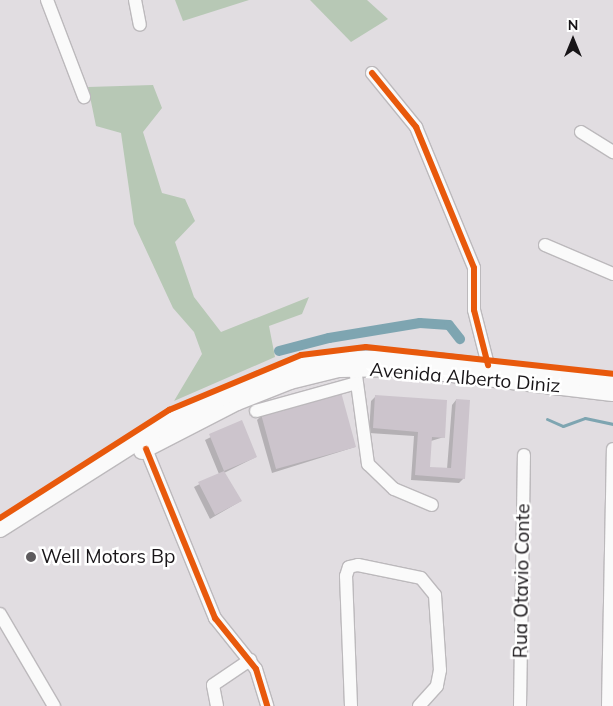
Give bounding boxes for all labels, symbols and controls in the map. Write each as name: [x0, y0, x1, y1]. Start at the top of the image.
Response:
north arrow: [548, 15, 598, 65]
text: N: [568, 16, 578, 34]
street label: Avenida Alberto Diniz: [369, 358, 561, 398]
street label: Rua Otavio Conte: [509, 503, 535, 659]
place label: Well Motors Bp: [41, 546, 175, 568]
marker: Well Motors Bp: [25, 551, 37, 563]

